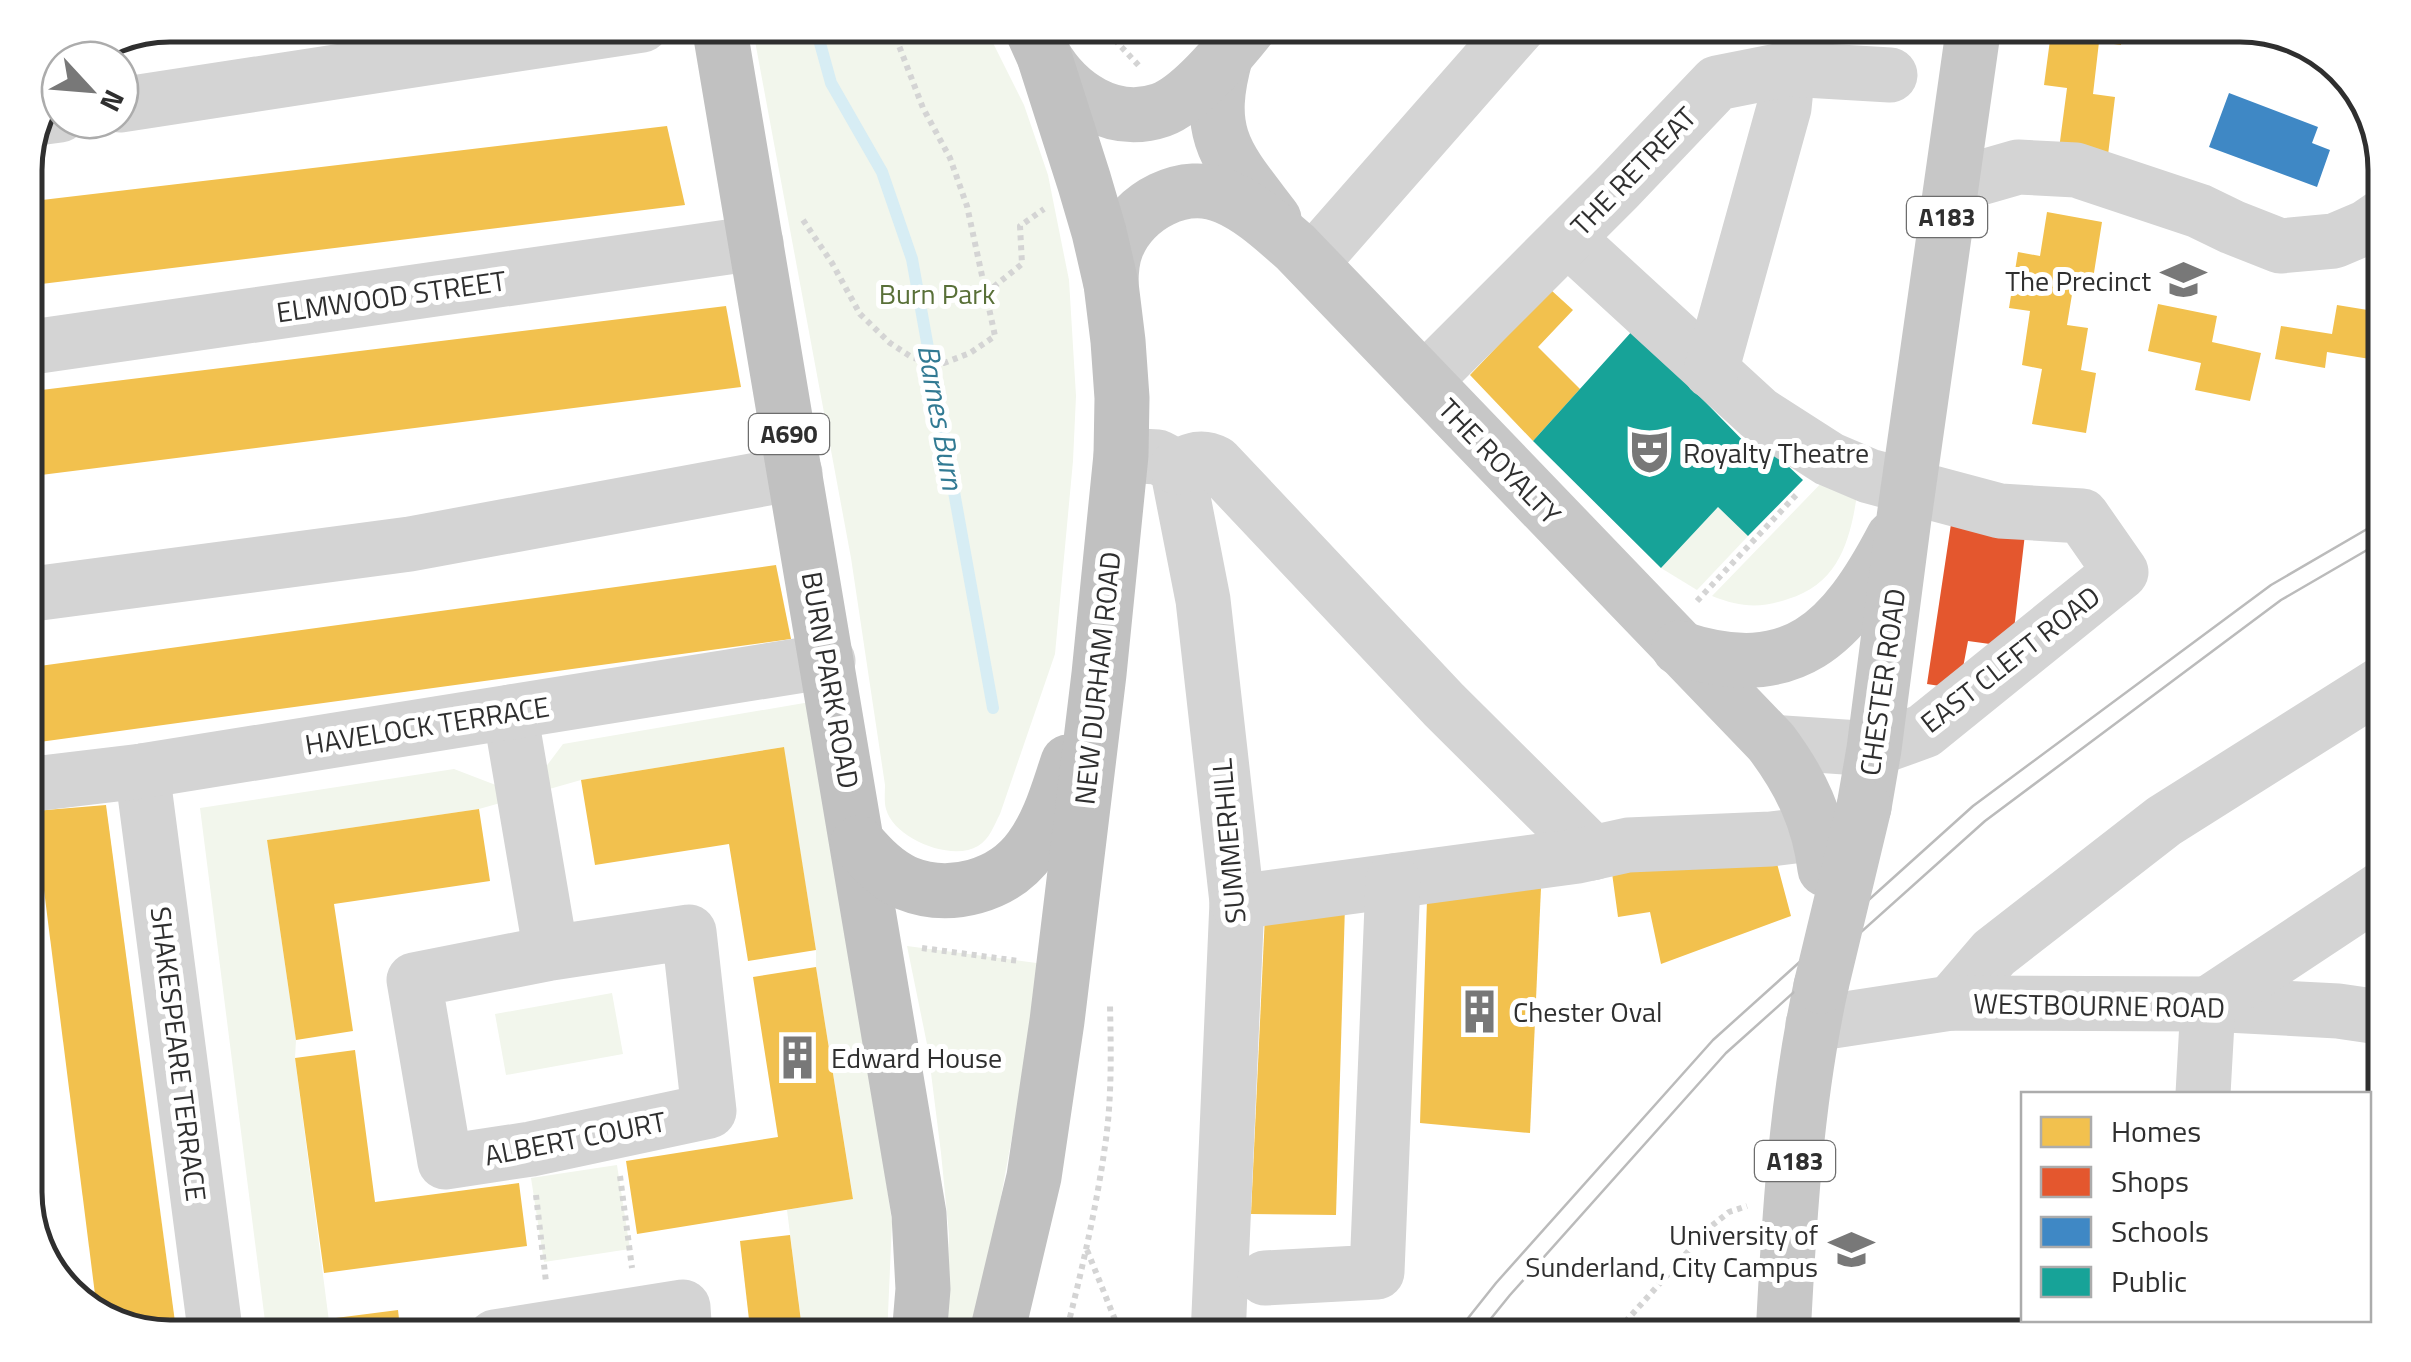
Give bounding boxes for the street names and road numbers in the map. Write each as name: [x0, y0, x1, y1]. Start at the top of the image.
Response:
street label: THE RETREAT: [1560, 96, 1706, 245]
road number: A183: [1907, 197, 1987, 237]
street label: ELMWOOD STREET: [274, 259, 509, 333]
street label: THE ROYALTY: [1429, 388, 1571, 534]
road number: A690: [749, 414, 829, 454]
street label: NEW DURHAM ROAD: [1062, 549, 1132, 807]
street label: BURN PARK ROAD: [791, 568, 871, 792]
street label: EAST CLEFT ROAD: [1911, 575, 2109, 743]
street label: CHESTER ROAD: [1848, 586, 1916, 778]
street label: HAVELOCK TERRACE: [302, 684, 552, 766]
street label: SUMMERHILL: [1199, 756, 1257, 925]
street label: SHAKESPEARE TERRACE: [140, 904, 218, 1204]
street label: WESTBOURNE ROAD: [1973, 981, 2225, 1029]
street label: ALBERT COURT: [481, 1099, 670, 1177]
road number: A183: [1755, 1141, 1835, 1181]

